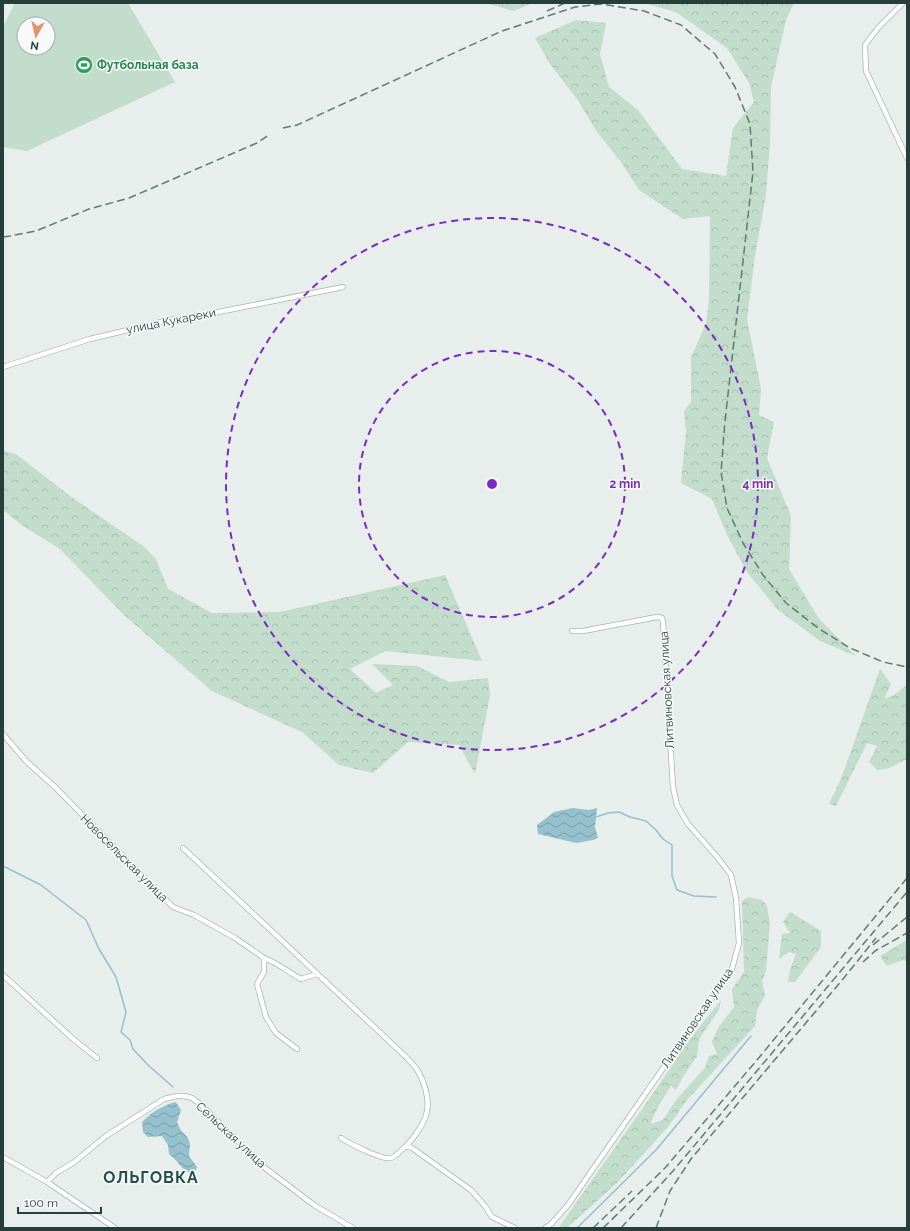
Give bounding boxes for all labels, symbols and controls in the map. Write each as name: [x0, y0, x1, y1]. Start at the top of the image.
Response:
north arrow: [16, 16, 56, 56]
text: N: [30, 38, 40, 52]
sports icon: Футбольная база: [74, 55, 94, 75]
place label: Футбольная база: [97, 58, 199, 72]
street label: улица Кукареки: [125, 305, 217, 337]
centre of rings: [485, 477, 499, 491]
text: 2 min: [609, 477, 641, 491]
text: 4 min: [742, 477, 774, 491]
street label: Литвиновская улица: [657, 631, 677, 749]
street label: Новосельская улица: [77, 811, 171, 905]
street label: Литвиновская улица: [658, 965, 736, 1071]
street label: Сельская улица: [193, 1099, 269, 1171]
district label: ОЛЬГОВКА: [103, 1168, 199, 1187]
scale bar: [18, 1189, 101, 1215]
text: 100 m: [24, 1196, 58, 1210]

